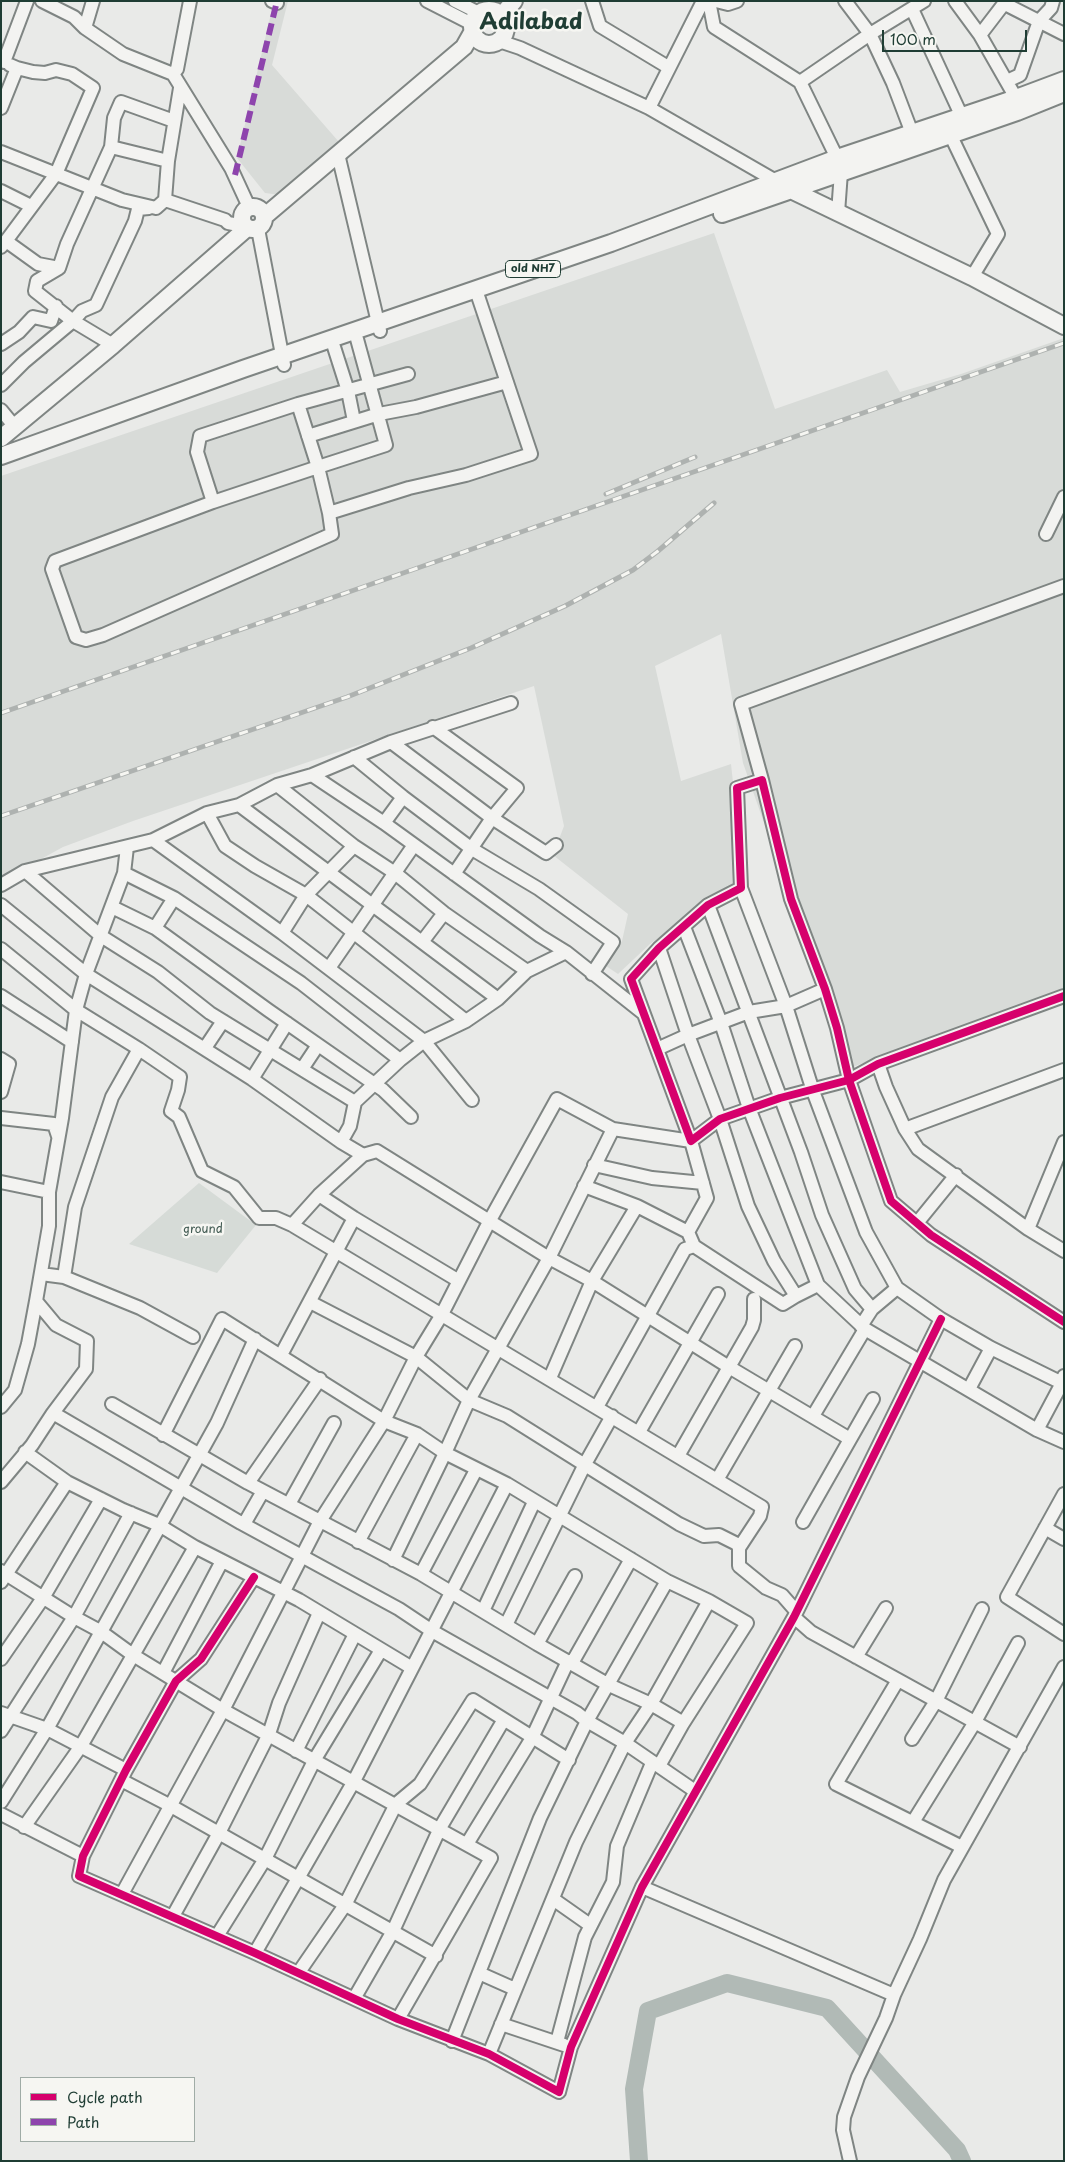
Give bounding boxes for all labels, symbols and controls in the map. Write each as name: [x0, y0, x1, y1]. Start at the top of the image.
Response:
district label: Adilabad: [479, 10, 583, 36]
scale bar: [885, 20, 1030, 52]
text: 100 m: [890, 27, 936, 50]
road number: old NH7: [506, 260, 560, 278]
park label: ground: [183, 1223, 223, 1237]
legend: [20, 2077, 195, 2142]
text: Cycle path: [67, 2085, 143, 2108]
text: Path: [67, 2110, 99, 2133]

